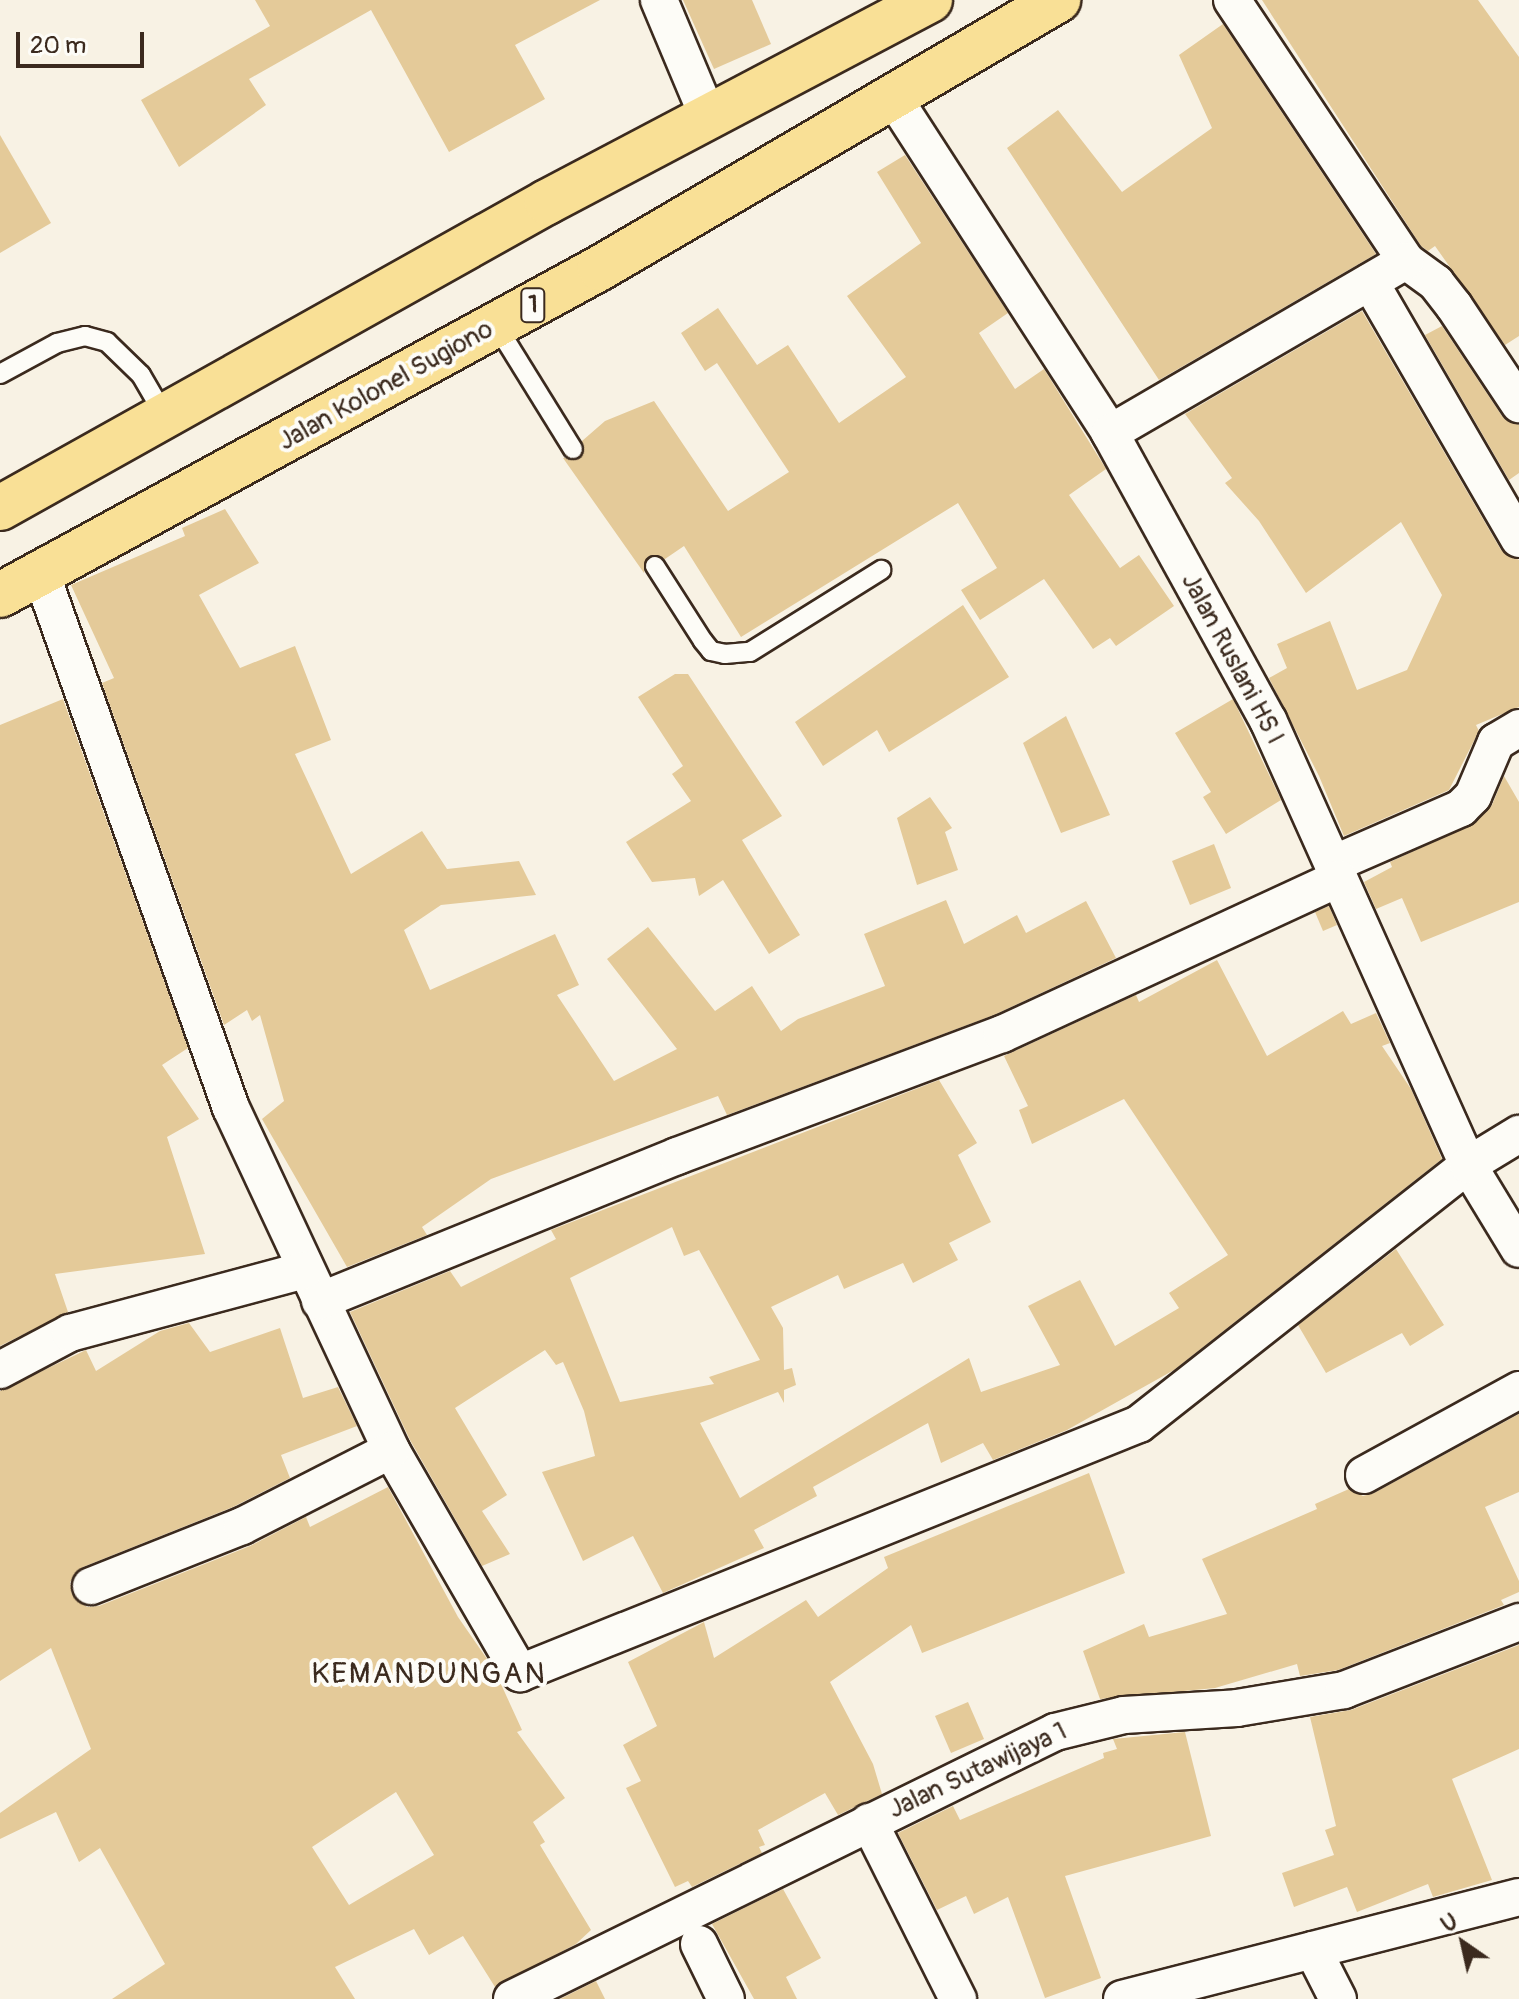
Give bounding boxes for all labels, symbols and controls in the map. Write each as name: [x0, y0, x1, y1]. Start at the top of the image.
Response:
scale bar: [20, 16, 148, 66]
text: 20 m: [30, 31, 86, 60]
road number: 1: [519, 285, 547, 325]
street label: Jalan Kolonel Sugiono: [273, 314, 499, 458]
street label: Jalan Ruslani HS I: [1174, 568, 1290, 750]
district label: KEMANDUNGAN: [311, 1656, 547, 1692]
street label: Jalan Sutawijaya 1: [884, 1716, 1072, 1826]
north arrow: [1423, 1903, 1503, 1983]
text: U: [1436, 1907, 1463, 1939]

